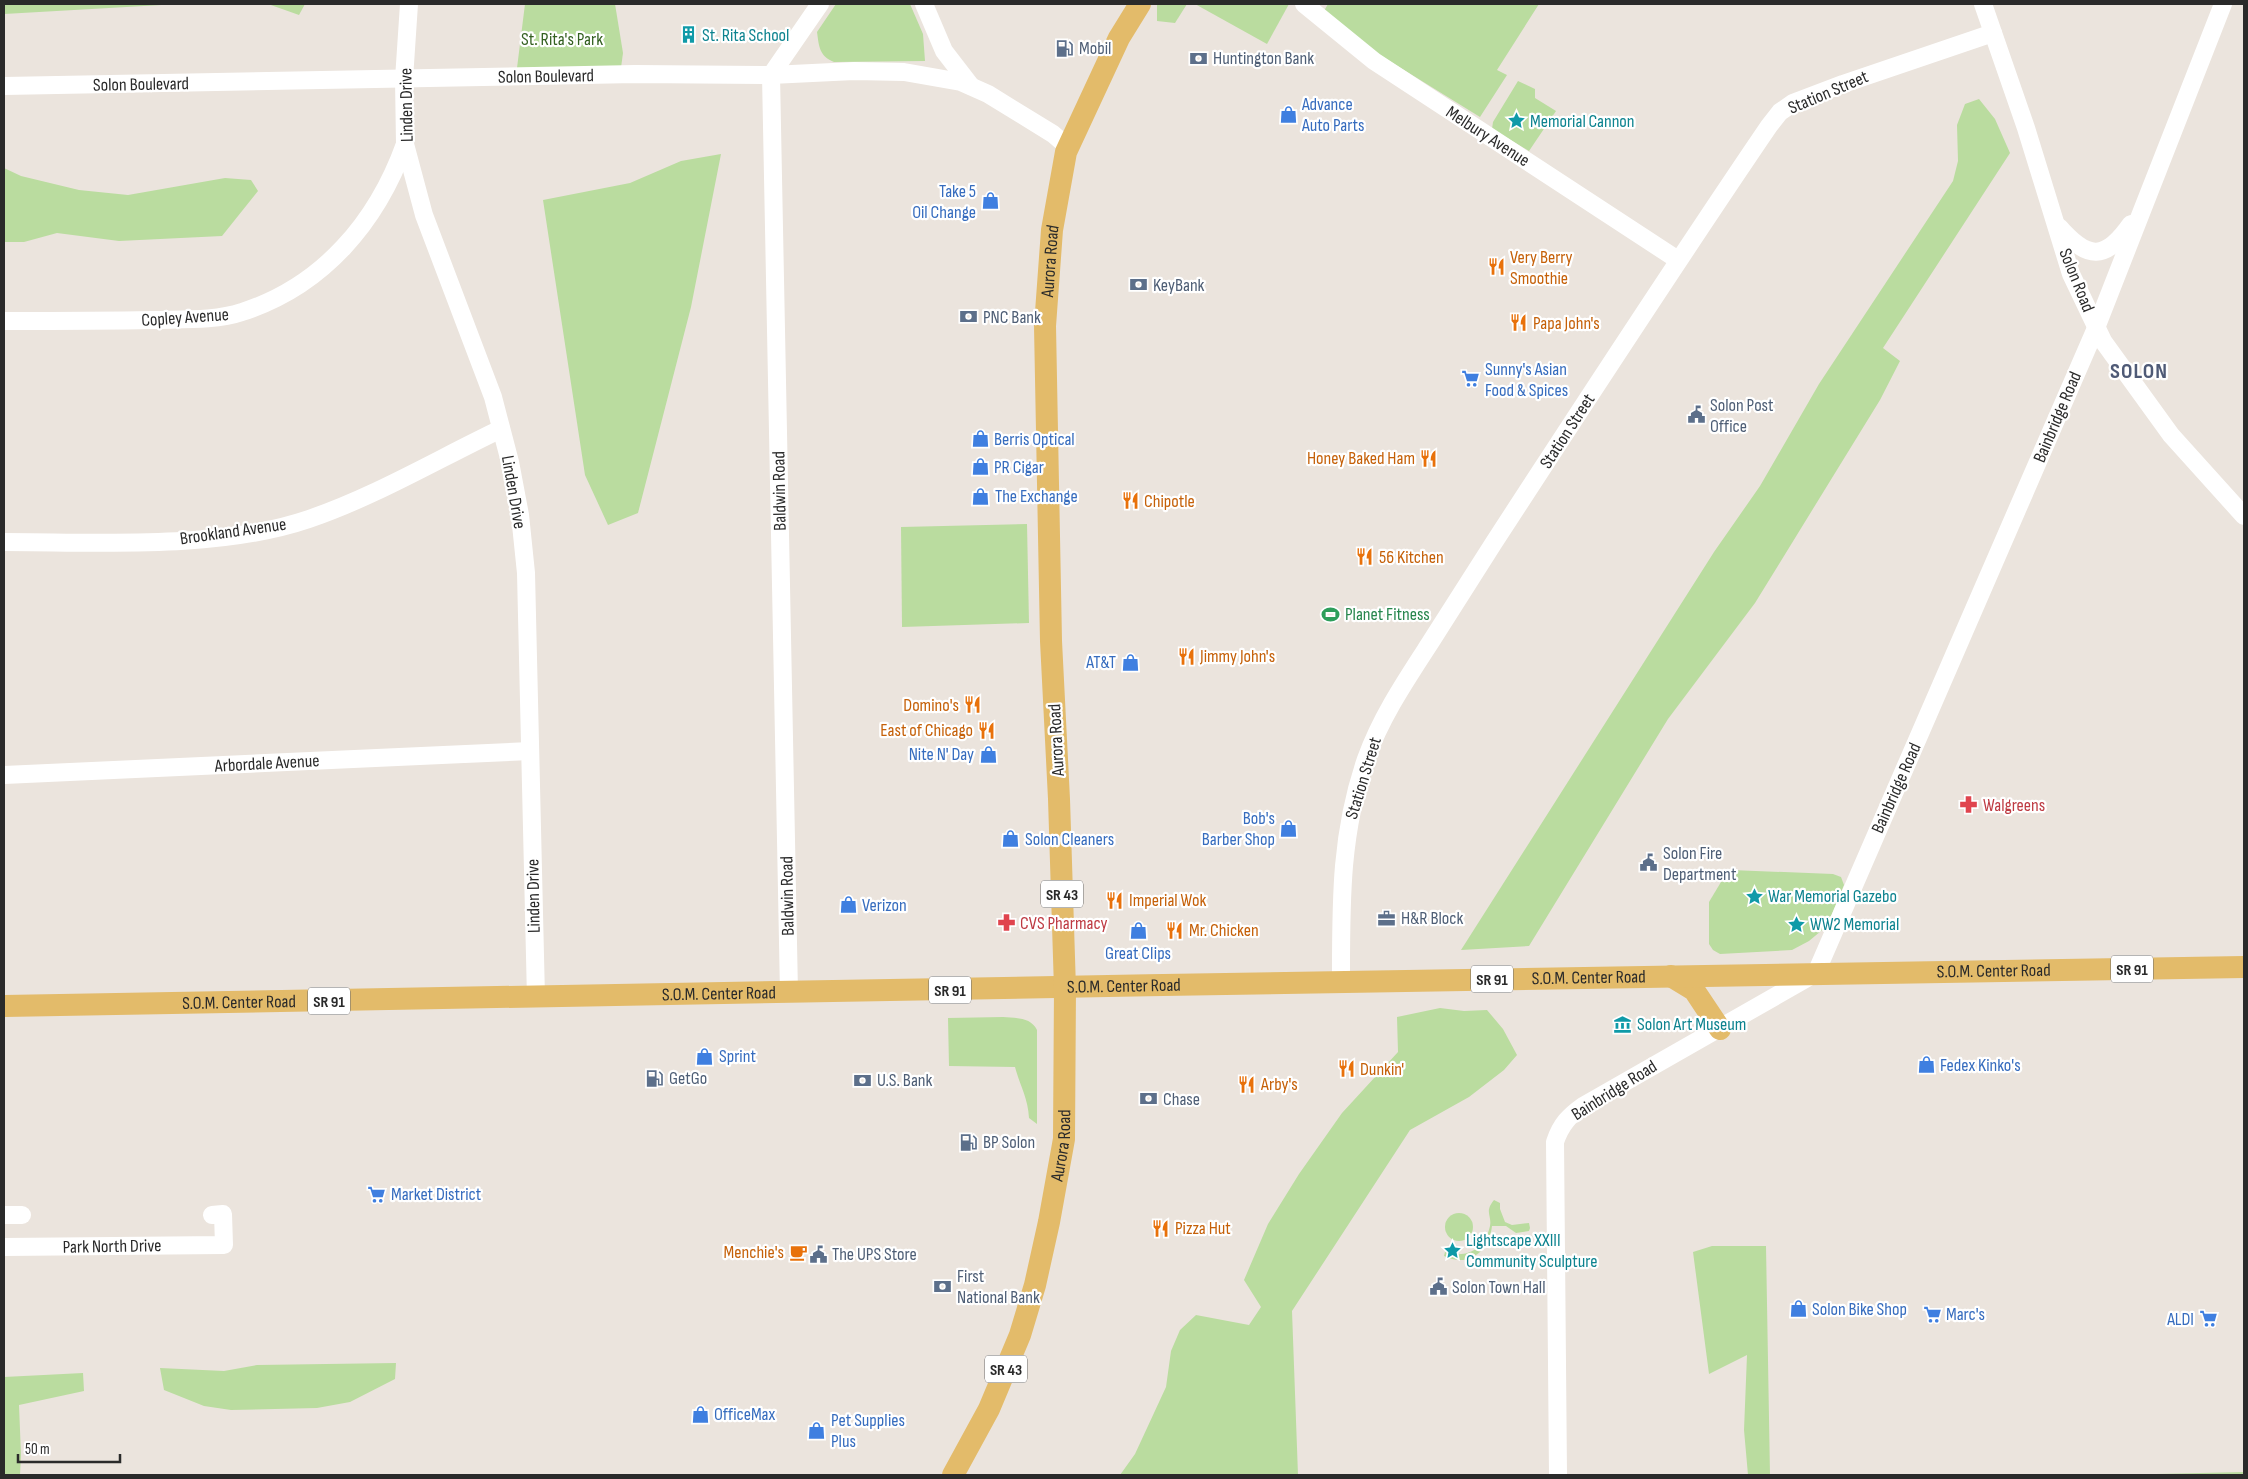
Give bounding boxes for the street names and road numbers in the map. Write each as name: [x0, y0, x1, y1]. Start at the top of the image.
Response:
street label: Solon Boulevard: [498, 65, 594, 88]
street label: Station Street: [1785, 66, 1872, 119]
street label: Linden Drive: [395, 68, 418, 142]
street label: Solon Boulevard: [93, 73, 189, 96]
street label: Melbury Avenue: [1442, 102, 1533, 171]
street label: Aurora Road: [1037, 223, 1064, 299]
street label: Solon Road: [2054, 245, 2099, 315]
street label: Copley Avenue: [141, 304, 230, 331]
street label: Bainbridge Road: [2029, 369, 2086, 466]
street label: Station Street: [1535, 390, 1600, 473]
street label: Baldwin Road: [768, 451, 791, 531]
street label: Linden Drive: [497, 454, 530, 531]
street label: Brookland Avenue: [179, 514, 288, 549]
street label: Aurora Road: [1044, 703, 1069, 778]
street label: Station Street: [1341, 734, 1386, 822]
street label: Bainbridge Road: [1867, 740, 1926, 837]
street label: Arbordale Avenue: [213, 750, 320, 777]
street label: Baldwin Road: [776, 856, 799, 936]
street label: Linden Drive: [522, 859, 545, 933]
road number: SR 43: [1041, 881, 1083, 908]
road number: SR 91: [2111, 956, 2153, 982]
street label: S.O.M. Center Road: [1937, 960, 2051, 982]
road number: SR 91: [1471, 966, 1513, 992]
street label: S.O.M. Center Road: [1532, 966, 1646, 989]
street label: S.O.M. Center Road: [1067, 975, 1181, 998]
road number: SR 91: [929, 976, 971, 1004]
street label: S.O.M. Center Road: [662, 982, 776, 1005]
road number: SR 91: [308, 988, 350, 1014]
street label: S.O.M. Center Road: [182, 991, 296, 1014]
street label: Bainbridge Road: [1568, 1056, 1661, 1125]
street label: Aurora Road: [1046, 1109, 1075, 1184]
street label: Park North Drive: [62, 1235, 162, 1258]
road number: SR 43: [985, 1356, 1027, 1382]

